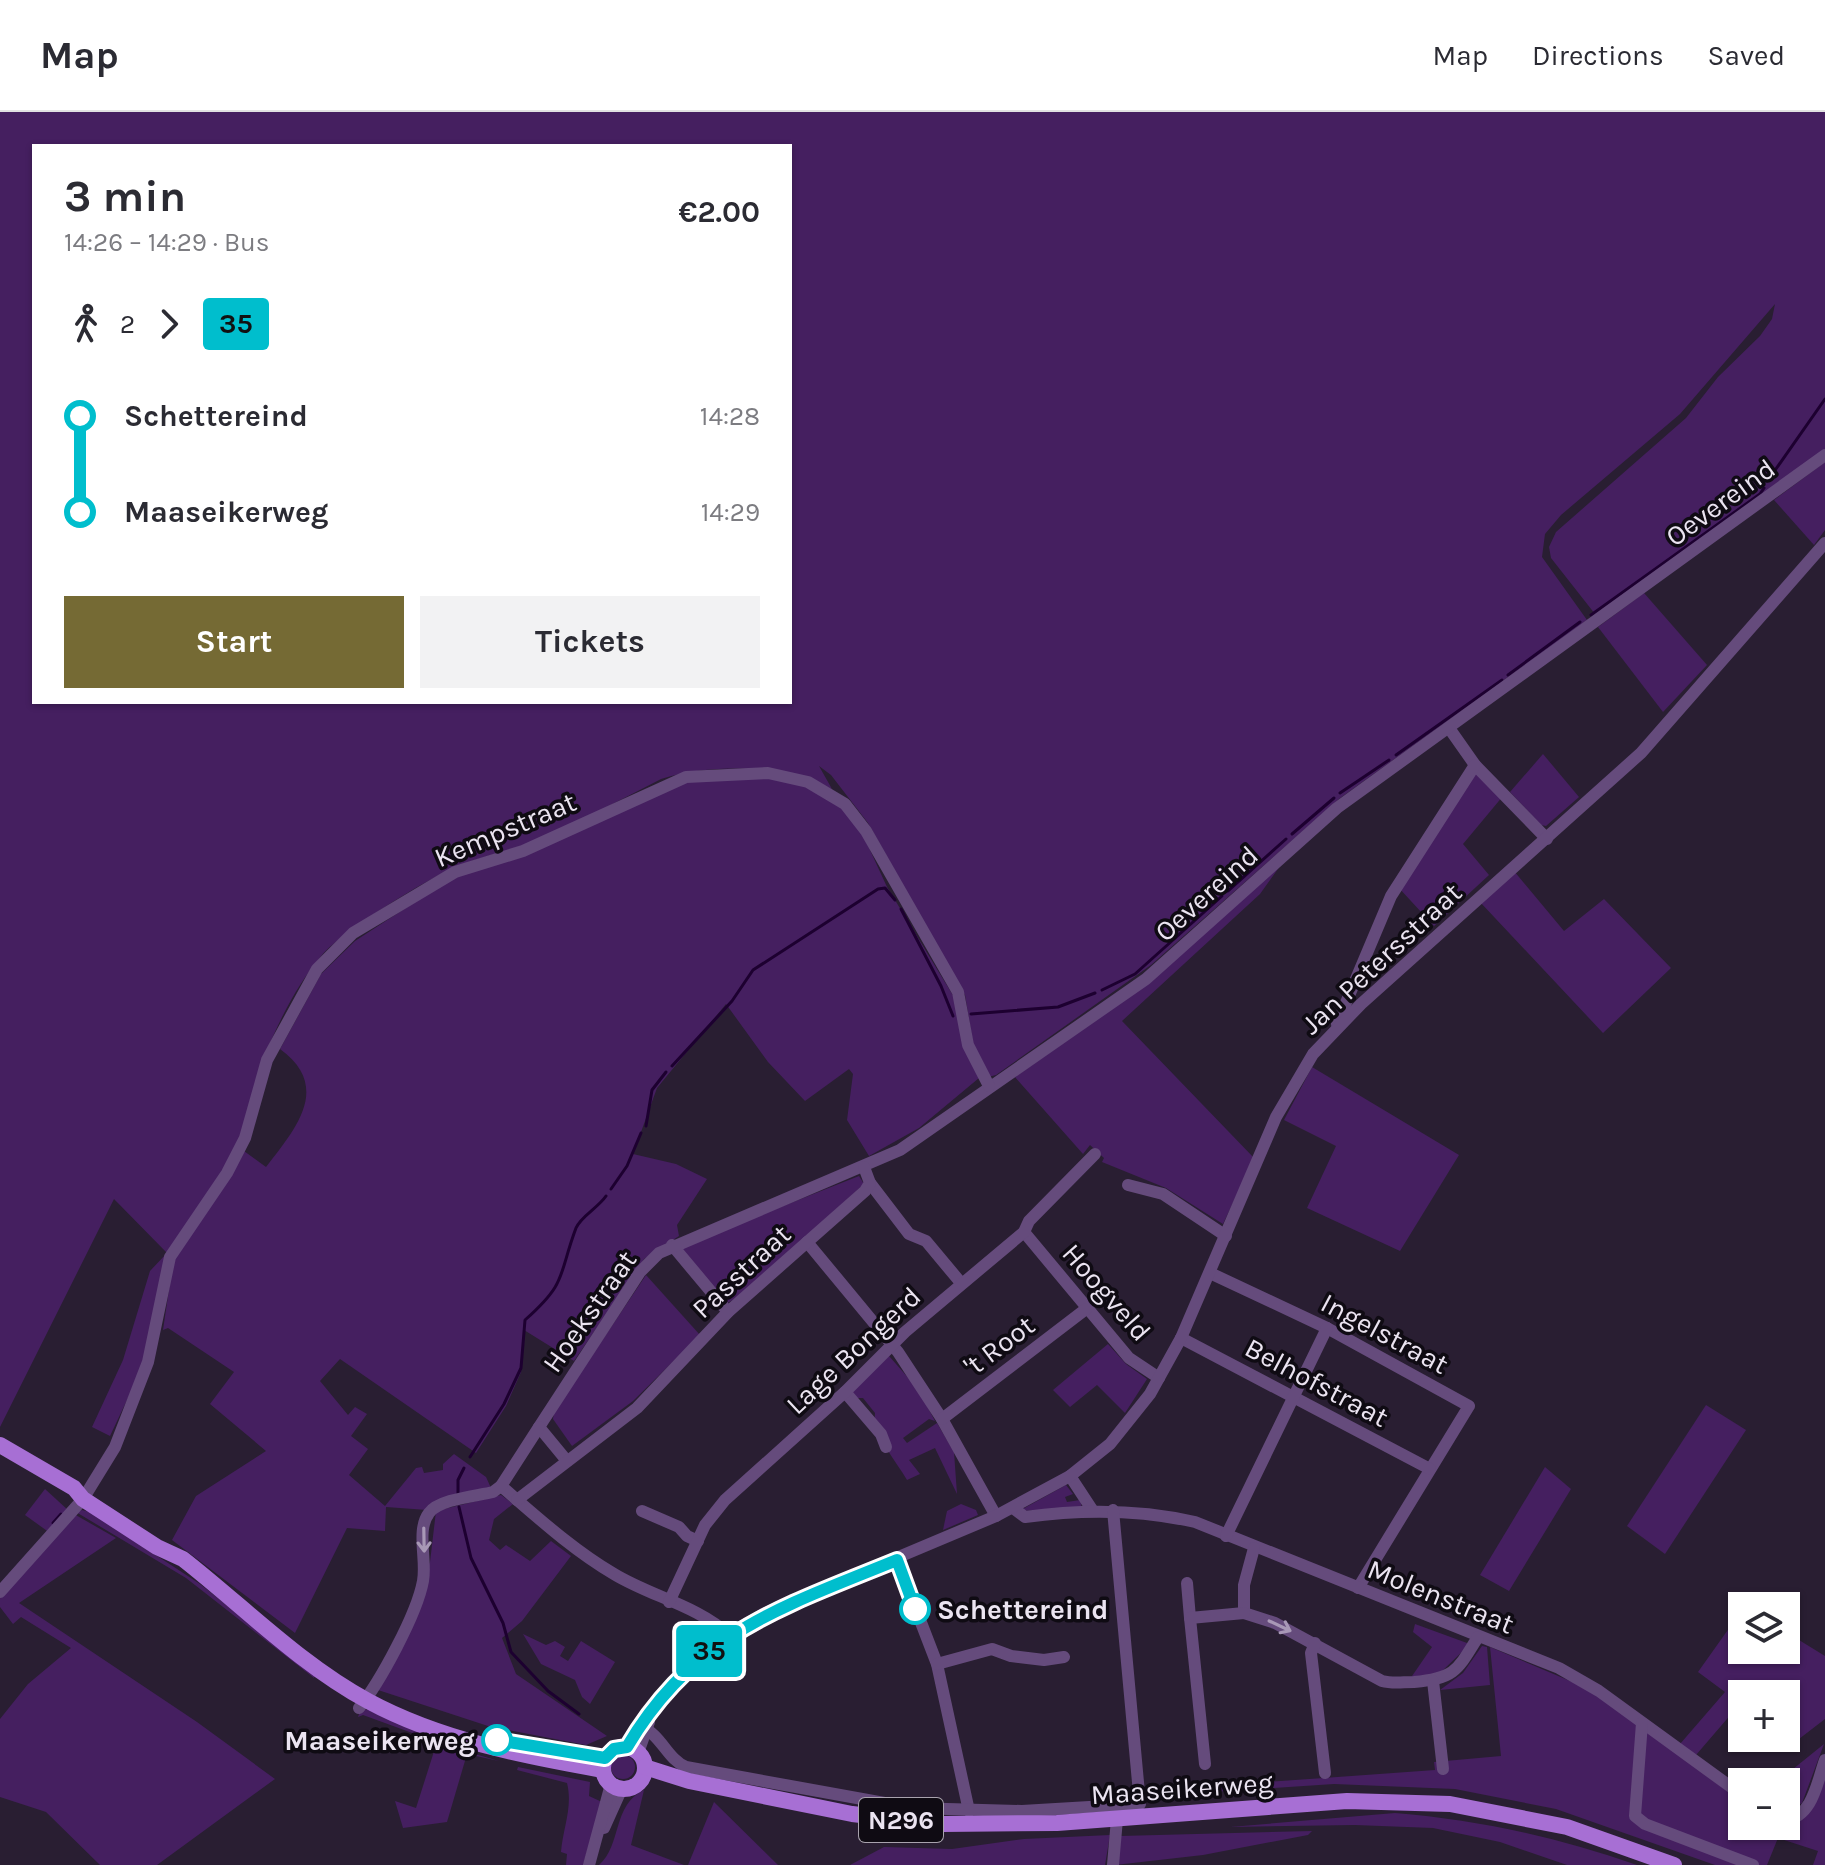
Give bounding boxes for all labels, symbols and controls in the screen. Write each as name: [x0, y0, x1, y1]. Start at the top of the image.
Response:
text: Map: [40, 33, 119, 78]
text: Map: [1433, 39, 1488, 72]
text: Directions: [1532, 39, 1664, 72]
text: Saved: [1708, 39, 1785, 72]
text: 3 min: [64, 171, 186, 222]
text: €2.00: [678, 194, 760, 230]
text: 14:26 – 14:29 · Bus: [64, 227, 270, 258]
icon: walk: [64, 302, 108, 346]
icon: forward: [147, 302, 191, 346]
text: 35: [219, 307, 253, 340]
text: 2: [120, 309, 135, 340]
text: Schettereind: [124, 398, 308, 434]
text: 14:28: [700, 401, 760, 432]
street label: Oevereind: [1659, 452, 1781, 553]
text: Maaseikerweg: [124, 494, 328, 530]
text: 14:29: [701, 497, 760, 528]
button: Start: [64, 596, 404, 688]
button: Tickets: [420, 596, 760, 688]
street label: Kempstraat: [429, 785, 581, 874]
street label: Oevereind: [1148, 839, 1265, 948]
street label: Jan Petersstraat: [1295, 876, 1468, 1041]
street label: Passtraat: [685, 1218, 797, 1325]
street label: Hoogveld: [1055, 1237, 1158, 1348]
street label: Hoekstraat: [535, 1244, 643, 1378]
street label: Lage Bongerd: [779, 1280, 927, 1421]
street label: Ingelstraat: [1315, 1286, 1454, 1381]
street label: 't Root: [958, 1308, 1041, 1382]
street label: Belhofstraat: [1240, 1331, 1394, 1434]
one-way arrow: [417, 1526, 432, 1553]
street label: Molenstraat: [1363, 1552, 1519, 1641]
map controls: [1728, 1592, 1800, 1840]
button: layers: [1728, 1592, 1800, 1664]
place label: Schettereind: [937, 1593, 1109, 1626]
marker: Schettereind: [900, 1594, 930, 1624]
one-way arrow: [1268, 1620, 1292, 1635]
line badge: 35: [673, 1625, 745, 1677]
text: 35: [692, 1634, 726, 1667]
button: +: [1728, 1680, 1800, 1752]
place label: Maaseikerweg: [284, 1724, 475, 1757]
marker: Maaseikerweg: [482, 1725, 512, 1755]
street label: Maaseikerweg: [1090, 1766, 1275, 1811]
button: −: [1728, 1768, 1800, 1840]
road number: N296: [859, 1798, 943, 1842]

